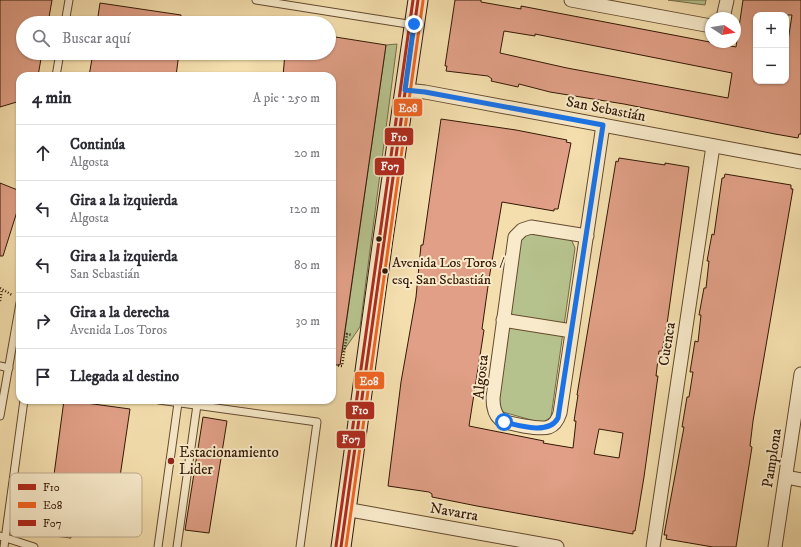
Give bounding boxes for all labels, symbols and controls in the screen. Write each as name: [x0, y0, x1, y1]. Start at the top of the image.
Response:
north arrow: [705, 12, 741, 48]
map controls: [753, 12, 789, 84]
button: +: [753, 12, 789, 48]
route end: [405, 15, 423, 33]
search box: [16, 16, 336, 60]
icon: search: [30, 27, 52, 49]
text: Buscar aquí: [62, 29, 130, 48]
button: −: [753, 48, 789, 84]
text: 4 min: [32, 87, 71, 109]
text: A pie · 250 m: [253, 90, 320, 106]
street label: San Sebastián: [565, 92, 648, 126]
line badge: E08: [393, 98, 423, 117]
text: E08: [398, 102, 418, 116]
line badge: F10: [384, 127, 414, 146]
text: F10: [391, 131, 407, 145]
text: Continúa: [70, 135, 125, 154]
icon: ahead: [32, 142, 54, 164]
text: 20 m: [294, 145, 320, 161]
text: Algosta: [70, 154, 109, 170]
line badge: F07: [374, 157, 405, 176]
text: F07: [381, 160, 399, 174]
text: Gira a la izquierda: [70, 191, 178, 210]
icon: left: [32, 198, 54, 220]
text: 120 m: [289, 201, 320, 217]
text: Algosta: [70, 210, 109, 226]
unlabelled marker: [374, 234, 384, 244]
text: Gira a la izquierda: [70, 247, 178, 266]
icon: left: [32, 254, 54, 276]
place label: Avenida Los Toros / esq. San Sebastián: [392, 254, 505, 289]
text: 80 m: [294, 257, 320, 273]
text: San Sebastián: [70, 266, 140, 282]
marker: Avenida Los Toros / esq. San Sebastián: [380, 266, 390, 276]
text: Gira a la derecha: [70, 303, 169, 322]
icon: right: [32, 310, 54, 332]
text: 30 m: [296, 313, 320, 329]
street label: Cuenca: [654, 320, 680, 367]
text: Avenida Los Toros: [70, 322, 167, 338]
street label: Algosta: [469, 353, 493, 400]
icon: arrive: [32, 366, 54, 388]
text: Llegada al destino: [70, 367, 179, 386]
line badge: E08: [354, 371, 385, 390]
text: E08: [359, 375, 379, 389]
line badge: F10: [345, 401, 375, 420]
text: F10: [352, 404, 368, 418]
route start: [495, 413, 513, 431]
street label: Pamplona: [758, 426, 786, 489]
line badge: F07: [336, 430, 366, 449]
text: F07: [342, 433, 360, 447]
place label: Estacionamiento Lider: [179, 443, 279, 479]
marker: Estacionamiento Lider: [166, 456, 176, 466]
legend: [10, 473, 142, 537]
text: F10: [43, 481, 60, 495]
street label: Navarra: [428, 498, 480, 526]
text: E08: [43, 499, 63, 513]
text: F07: [43, 517, 62, 531]

